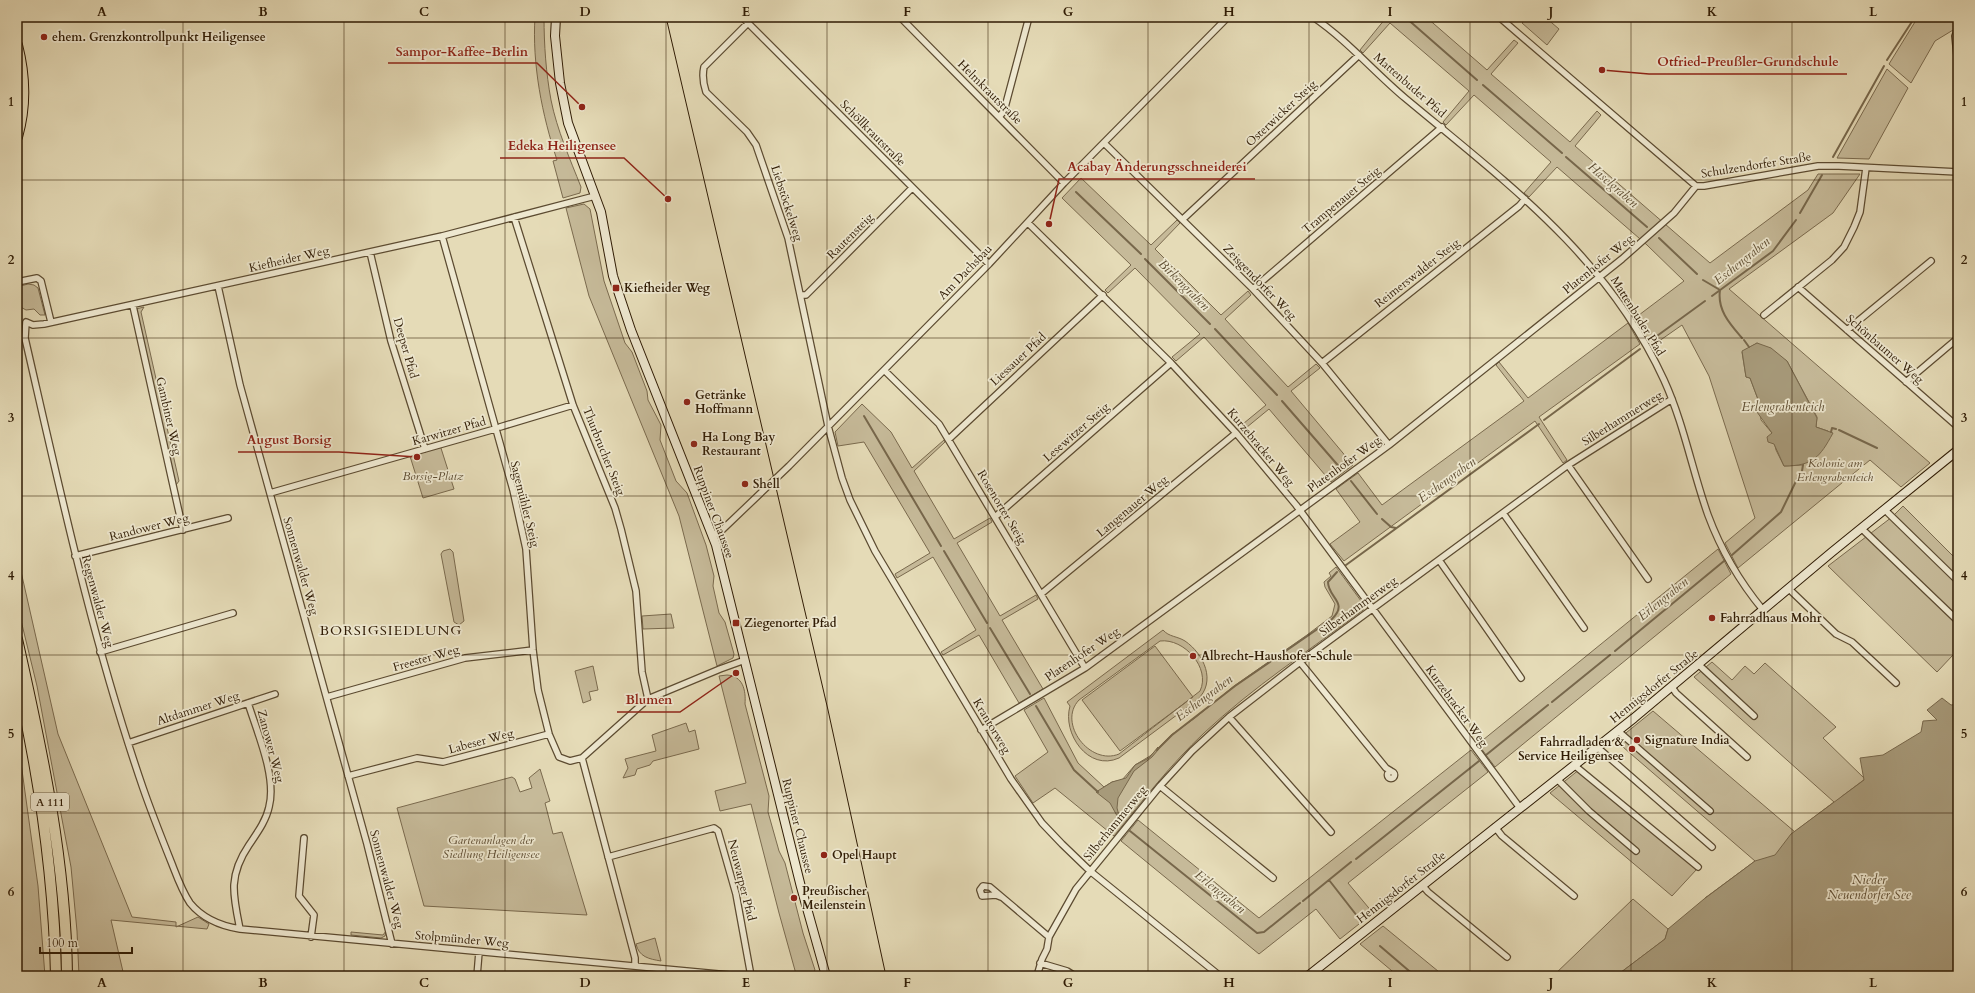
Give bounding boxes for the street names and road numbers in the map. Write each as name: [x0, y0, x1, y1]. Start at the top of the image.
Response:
street label: Mattenbuder Pfad: [1370, 49, 1450, 121]
street label: Helmkrautstraße: [954, 56, 1026, 128]
street label: Osterwicker Steig: [1242, 76, 1320, 150]
street label: Schöllkrautstraße: [837, 97, 909, 169]
street label: Schulzendorfer Straße: [1700, 148, 1812, 182]
street label: Trampenauer Steig: [1299, 162, 1384, 237]
street label: Liebstöckelweg: [767, 163, 807, 243]
street label: Rautensteig: [823, 209, 877, 263]
street label: Platenhofer Weg: [1559, 230, 1637, 297]
street label: Reimerswalder Steig: [1371, 235, 1463, 311]
street label: Am Dachsbau: [935, 241, 996, 303]
street label: Zeisgendorfer Weg: [1220, 241, 1301, 324]
street label: Kiefheider Weg: [247, 242, 331, 276]
street label: Mattenbuder Pfad: [1607, 273, 1669, 359]
street label: Schönbaumer Weg: [1843, 311, 1928, 387]
street label: Deeper Pfad: [390, 316, 422, 381]
street label: Liessauer Pfad: [986, 328, 1050, 389]
street label: Gambiner Weg: [152, 375, 186, 457]
street label: Silberhammerweg: [1579, 387, 1666, 449]
street label: Lesewitzer Steig: [1040, 399, 1113, 465]
street label: Thurbrucher Steig: [579, 404, 629, 498]
street label: Kurzebracker Weg: [1224, 405, 1299, 490]
street label: Karwitzer Pfad: [410, 413, 488, 449]
street label: Platenhofer Weg: [1304, 432, 1384, 496]
street label: Sagemühler Steig: [507, 459, 543, 549]
street label: Ruppiner Chaussee: [690, 464, 738, 560]
street label: Rosenorter Steig: [973, 467, 1031, 547]
street label: Langenauer Weg: [1093, 471, 1171, 541]
street label: Randower Weg: [108, 509, 191, 545]
street label: Sonnenwalder Weg: [279, 515, 323, 617]
street label: Regenwalder Weg: [78, 553, 118, 649]
street label: Silberhammerweg: [1316, 572, 1400, 640]
street label: Platenhofer Weg: [1042, 623, 1123, 685]
street label: Freester Weg: [391, 641, 461, 675]
street label: Hennigsdorfer Straße: [1607, 645, 1701, 727]
street label: Kurzebracker Weg: [1422, 662, 1492, 750]
street label: Altdammer Weg: [155, 687, 241, 729]
street label: Krantorweg: [969, 695, 1015, 757]
street label: Zanower Weg: [254, 708, 289, 785]
street label: Labeser Weg: [447, 725, 516, 757]
street label: Ruppiner Chaussee: [778, 777, 818, 875]
street label: Silberhammerweg: [1080, 782, 1150, 864]
road number: A 111: [31, 793, 69, 811]
street label: Sonnenwalder Weg: [366, 828, 408, 930]
street label: Neuwarper Pfad: [724, 838, 760, 923]
street label: Hennigsdorfer Straße: [1353, 847, 1449, 927]
street label: Stolpmünder Weg: [414, 927, 510, 951]

